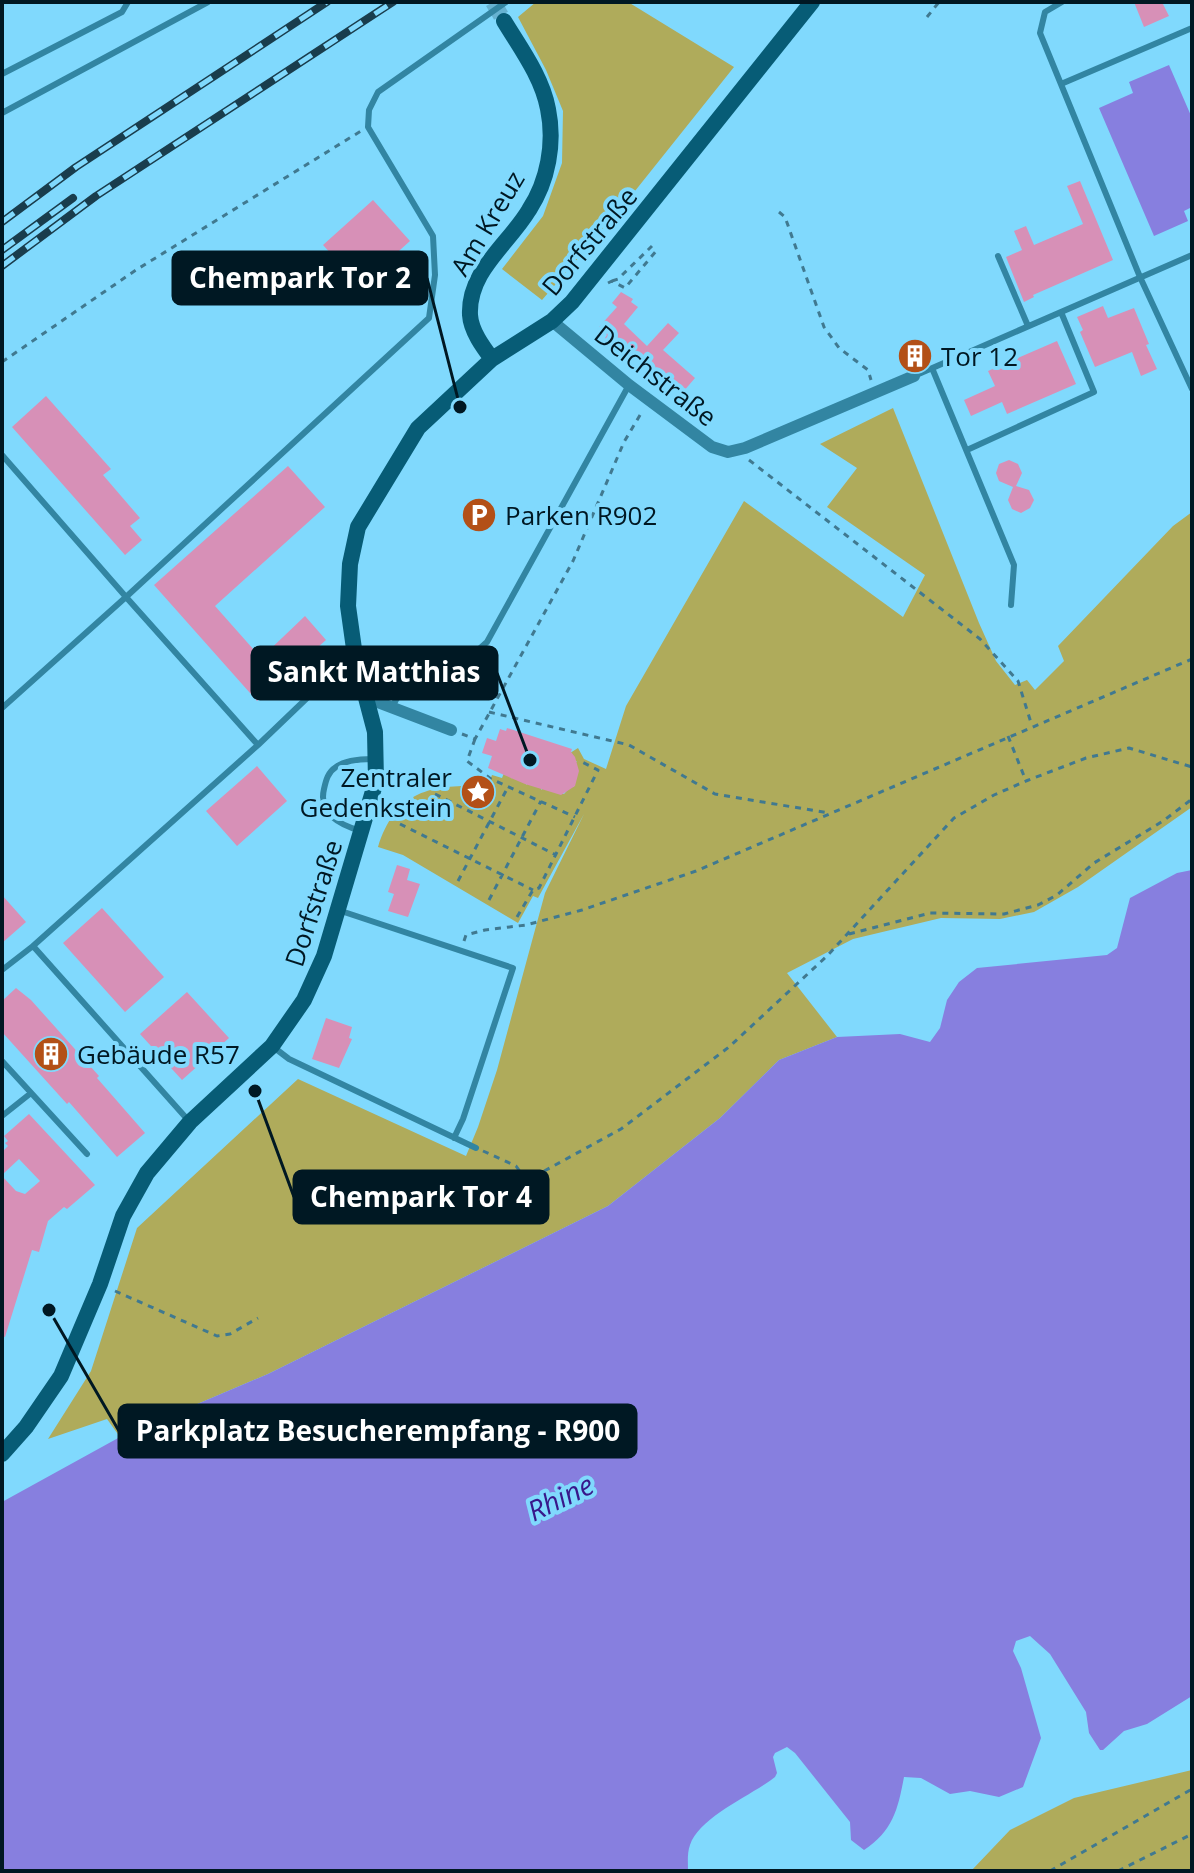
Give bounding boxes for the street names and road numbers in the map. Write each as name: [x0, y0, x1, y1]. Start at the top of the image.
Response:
street label: Am Kreuz: [442, 164, 532, 282]
street label: Dorfstraße: [533, 179, 645, 303]
street label: Deichstraße: [587, 316, 725, 434]
street label: Dorfstraße: [276, 835, 350, 971]

